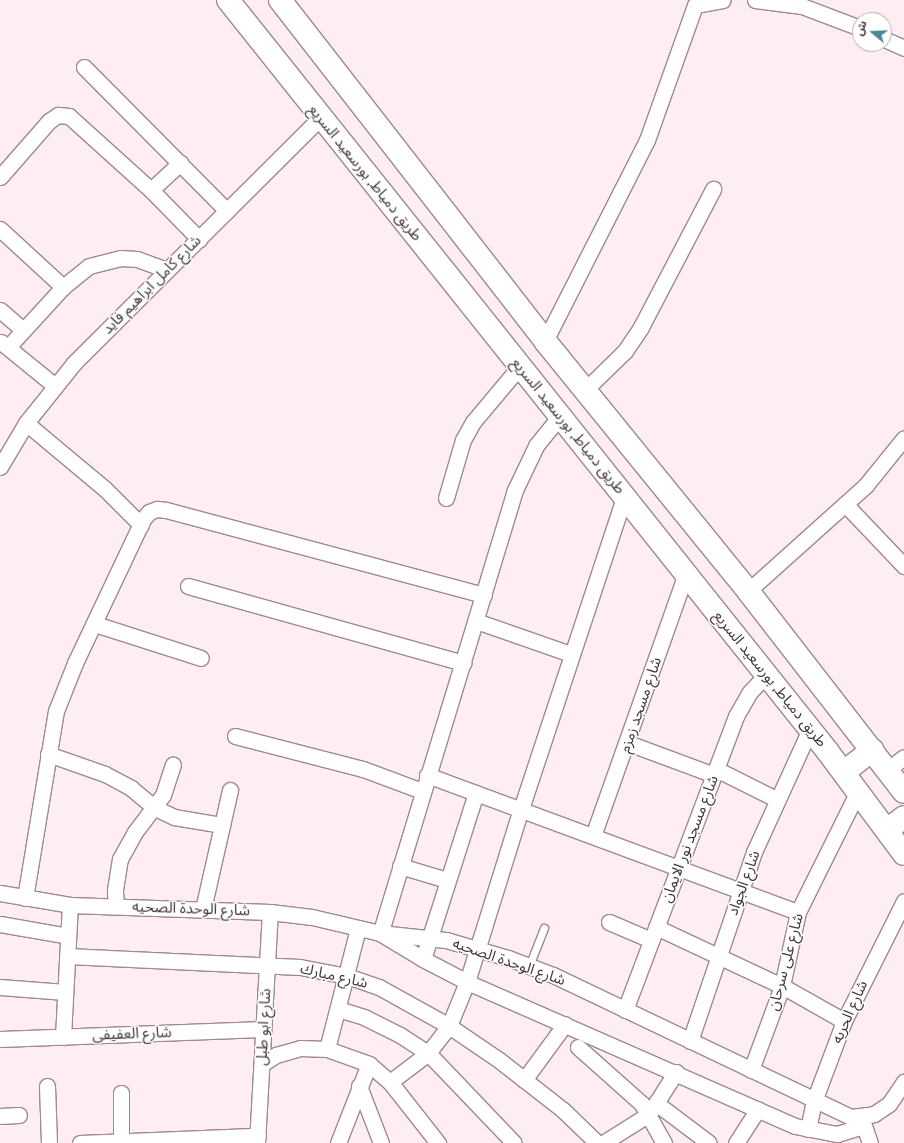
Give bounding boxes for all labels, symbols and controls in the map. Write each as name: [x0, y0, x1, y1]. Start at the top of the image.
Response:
north arrow: [852, 12, 892, 52]
text: ش: [853, 19, 870, 38]
street label: طريق دمياط, بورسعيد السريع: [304, 101, 426, 245]
street label: شارع كامل ابراهيم فايد: [99, 232, 205, 338]
street label: طريق دمياط, بورسعيد السريع: [507, 354, 629, 498]
street label: طريق دمياط, بورسعيد السريع: [709, 607, 831, 751]
street label: شارع مسجد زمزم: [616, 655, 666, 755]
street label: شارع مسجد نور الايمان: [657, 773, 723, 905]
street label: شارع الجواد: [724, 848, 764, 918]
street label: شارع الوحدة الصحيه: [132, 898, 250, 920]
street label: شارع على سرحان: [764, 911, 808, 1013]
street label: شارع الوحدة الصحيه: [450, 934, 568, 990]
street label: شارع مبارك: [299, 960, 369, 992]
street label: شارع الحريه: [828, 978, 872, 1046]
street label: شارع ابو طبل: [253, 988, 275, 1066]
street label: شارع العفيفى: [92, 1024, 172, 1044]

